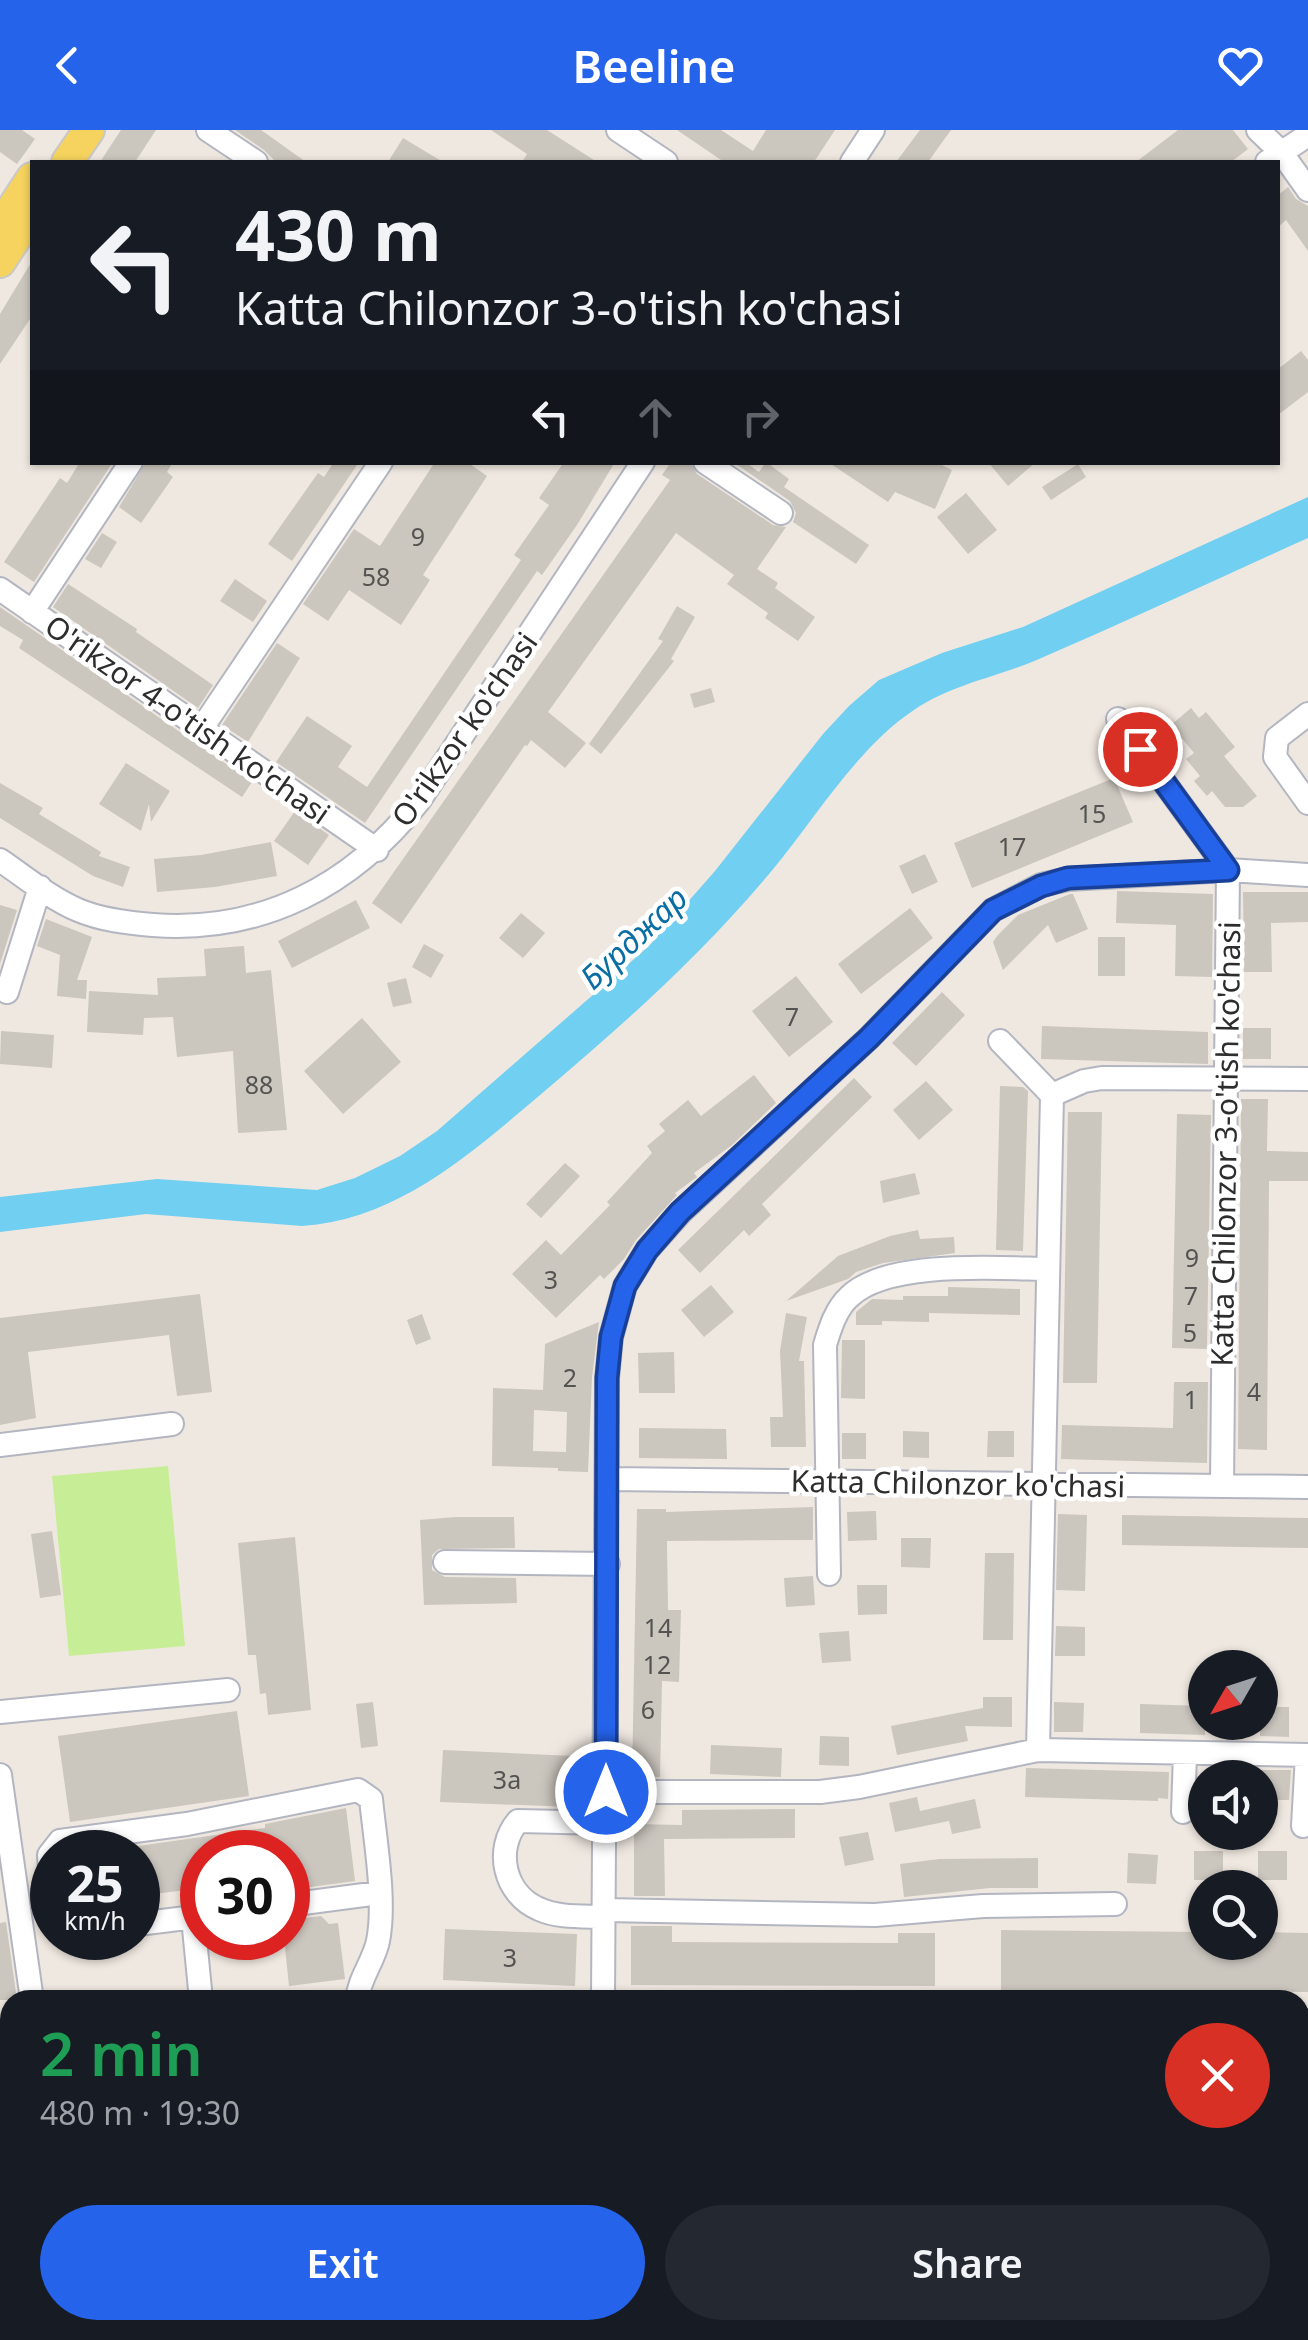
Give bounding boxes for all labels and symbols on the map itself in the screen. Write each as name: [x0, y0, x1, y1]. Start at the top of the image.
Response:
house number: 9: [411, 519, 425, 553]
house number: 58: [362, 559, 390, 593]
street label: O'rikzor 4-o'tish ko'chasi: [37, 605, 339, 833]
street label: O'rikzor ko'chasi: [382, 624, 546, 834]
pin: [1098, 707, 1183, 792]
house number: 15: [1078, 796, 1106, 830]
house number: 17: [998, 829, 1026, 863]
water label: Бурджар: [570, 876, 696, 998]
street label: Katta Chilonzor 3-o'tish ko'chasi: [1201, 921, 1249, 1367]
house number: 7: [785, 999, 799, 1033]
house number: 88: [245, 1067, 273, 1101]
house number: 9: [1185, 1240, 1199, 1274]
house number: 3: [544, 1262, 558, 1296]
house number: 7: [1184, 1278, 1198, 1312]
house number: 5: [1183, 1315, 1197, 1349]
house number: 2: [563, 1360, 577, 1394]
house number: 4: [1247, 1374, 1261, 1408]
house number: 1: [1184, 1382, 1198, 1416]
street label: Katta Chilonzor ko'chasi: [790, 1460, 1126, 1506]
house number: 14: [644, 1610, 672, 1644]
house number: 12: [643, 1647, 671, 1681]
north arrow: [1188, 1650, 1278, 1740]
house number: 6: [641, 1692, 655, 1726]
position arrow: [554, 1740, 658, 1844]
house number: 3a: [493, 1762, 521, 1796]
speed limit sign: 30: [180, 1830, 310, 1960]
house number: 3: [503, 1940, 517, 1974]

